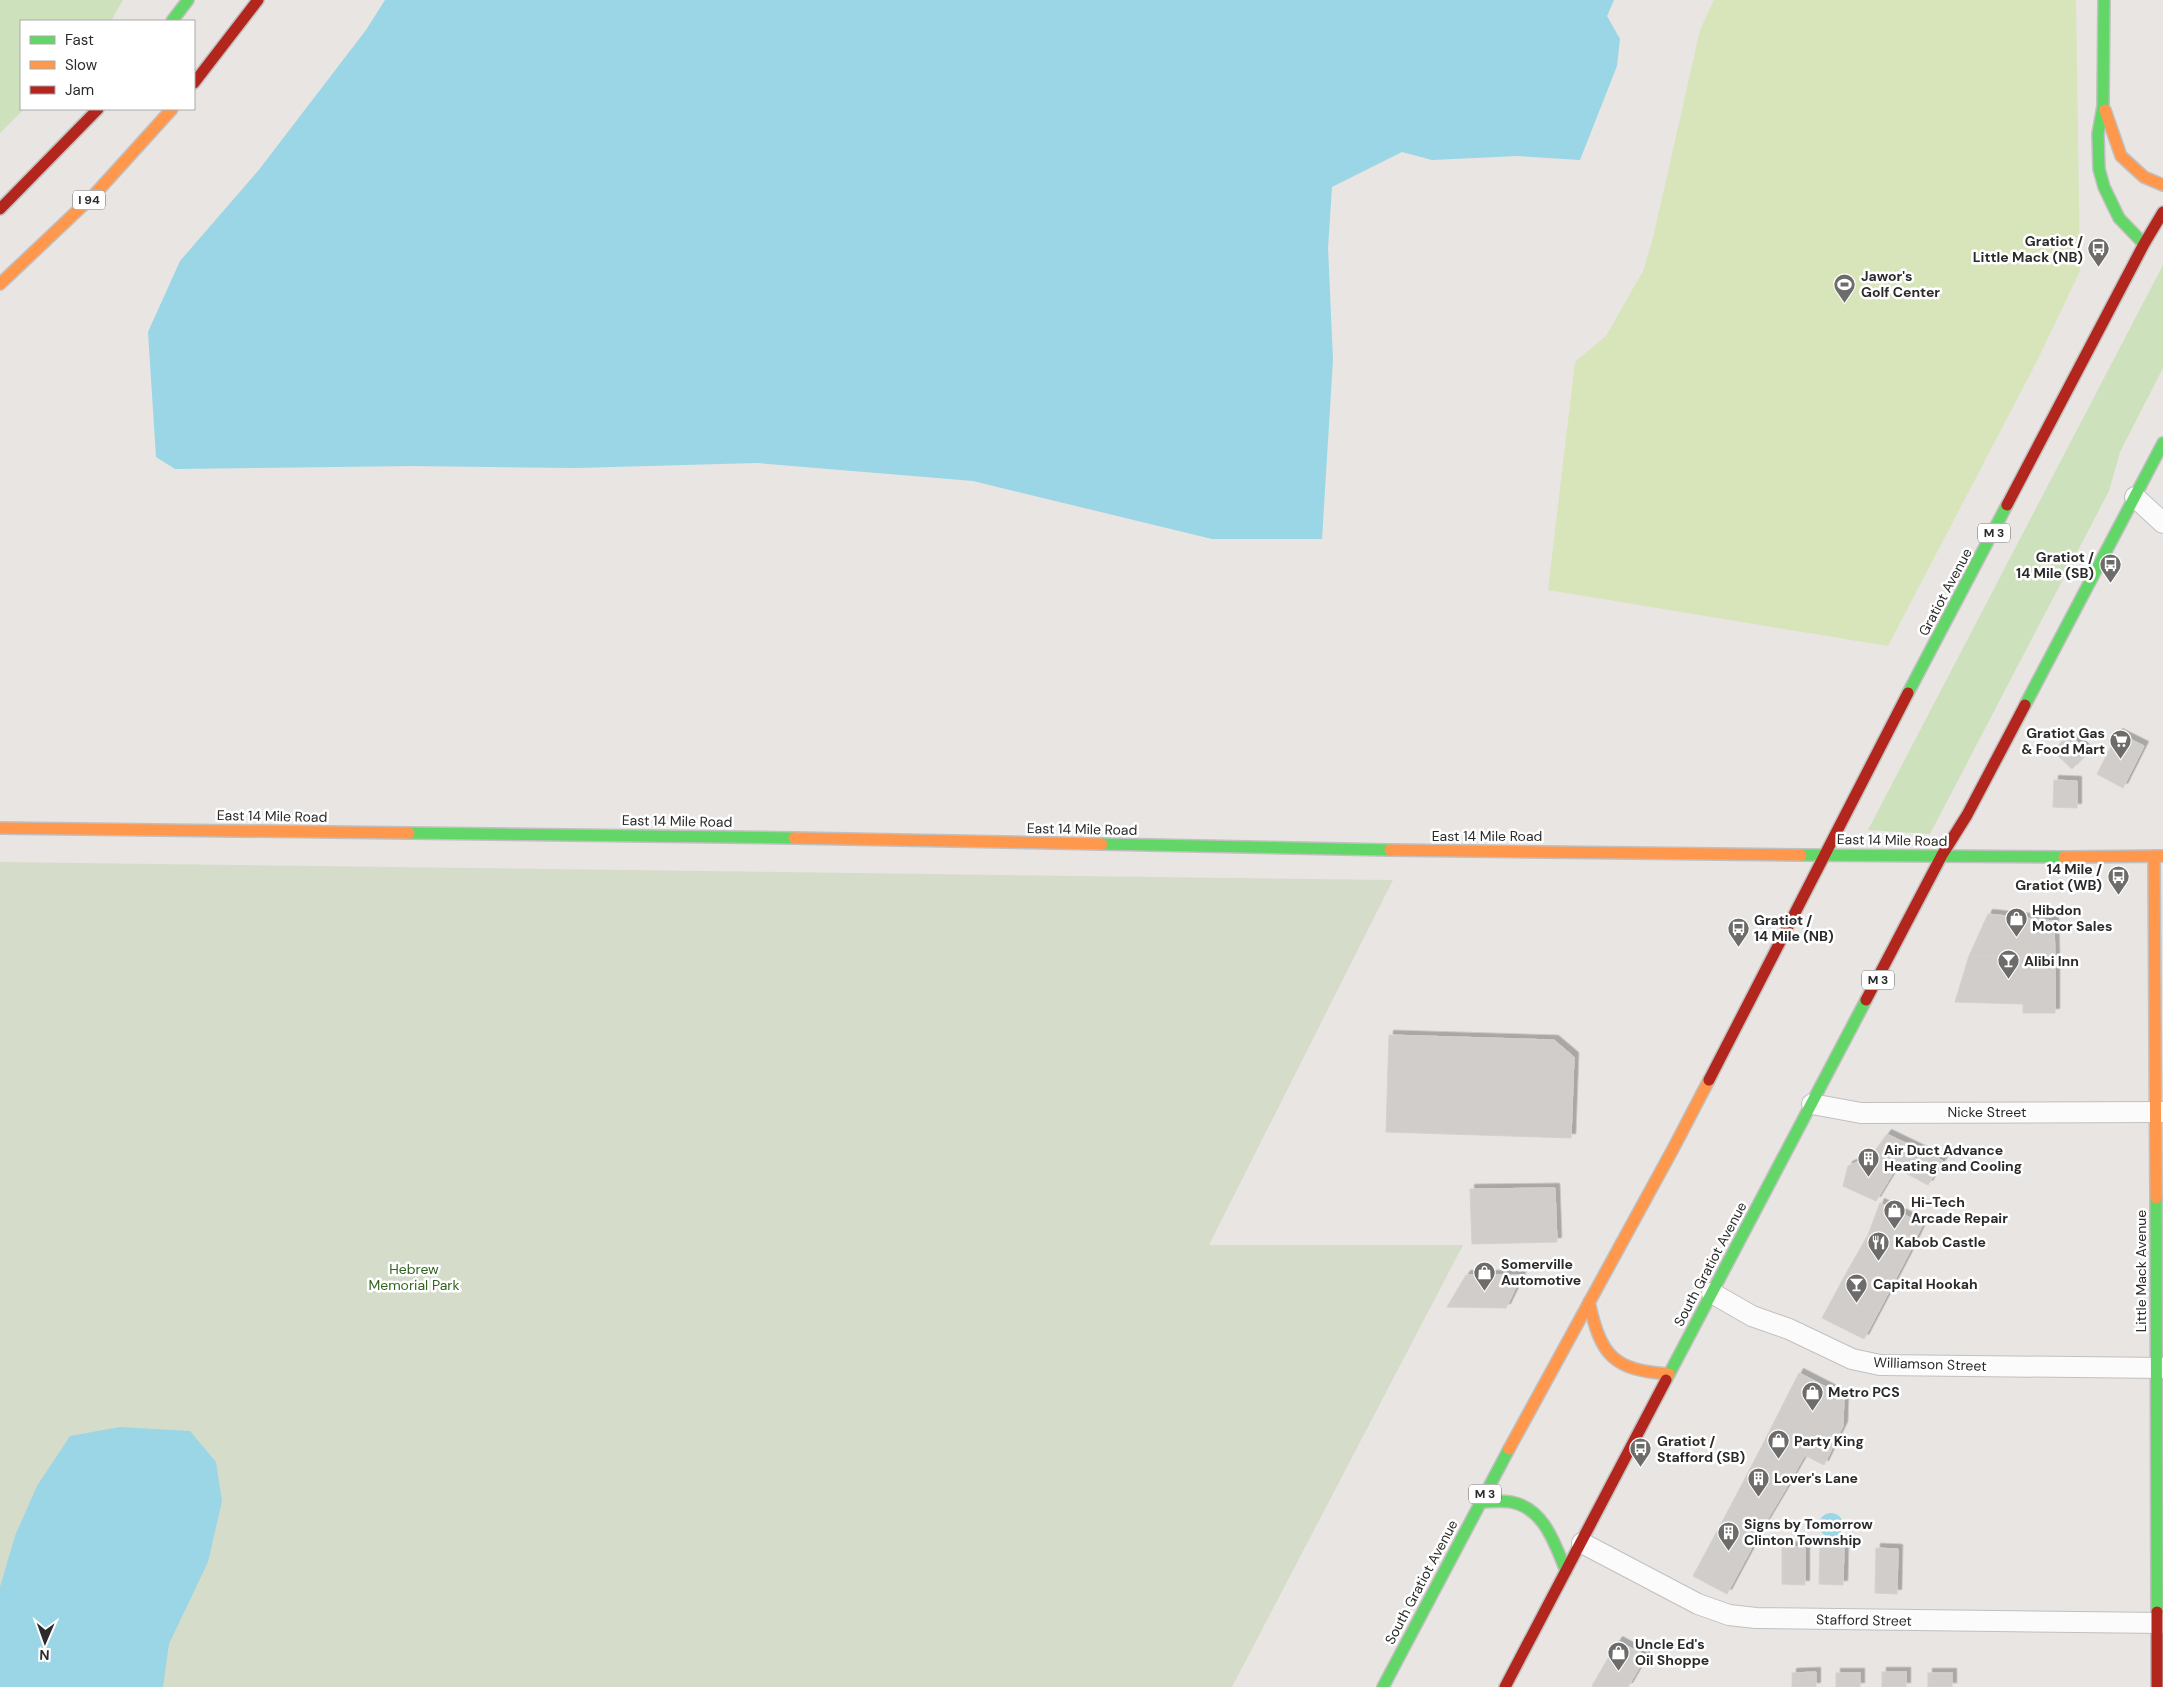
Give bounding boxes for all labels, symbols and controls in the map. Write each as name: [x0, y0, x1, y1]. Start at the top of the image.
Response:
legend: [20, 20, 195, 110]
text: Fast: [65, 30, 94, 50]
text: Slow: [65, 55, 98, 75]
text: Jam: [65, 80, 94, 100]
road number: I 94: [73, 190, 105, 210]
place label: Gratiot / Little Mack (NB): [1973, 232, 2083, 266]
bus stop icon: Gratiot / Little Mack (NB): [2087, 237, 2111, 268]
place label: Jawor's Golf Center: [1861, 267, 1940, 301]
sports icon: Jawor's Golf Center: [1833, 272, 1857, 303]
road number: M 3: [1978, 524, 2010, 542]
street label: Gratiot Avenue: [1914, 545, 1976, 639]
place label: Gratiot / 14 Mile (SB): [2016, 548, 2094, 582]
bus stop icon: Gratiot / 14 Mile (SB): [2098, 553, 2122, 584]
place label: Gratiot Gas & Food Mart: [2021, 724, 2105, 758]
supermarket icon: Gratiot Gas & Food Mart: [2109, 729, 2133, 760]
street label: East 14 Mile Road: [217, 806, 327, 826]
street label: East 14 Mile Road: [622, 811, 732, 831]
street label: East 14 Mile Road: [1027, 819, 1137, 839]
street label: East 14 Mile Road: [1432, 827, 1542, 845]
street label: East 14 Mile Road: [1837, 830, 1947, 850]
place label: 14 Mile / Gratiot (WB): [2015, 860, 2102, 894]
bus stop icon: 14 Mile / Gratiot (WB): [2106, 865, 2130, 896]
place label: Hibdon Motor Sales: [2032, 901, 2112, 935]
shop icon: Hibdon Motor Sales: [2004, 906, 2028, 937]
place label: Gratiot / 14 Mile (NB): [1754, 911, 1834, 945]
bus stop icon: Gratiot / 14 Mile (NB): [1726, 916, 1750, 947]
bar icon: Alibi Inn: [1996, 949, 2020, 980]
place label: Alibi Inn: [2024, 952, 2079, 970]
road number: M 3: [1862, 970, 1894, 990]
street label: Nicke Street: [1948, 1103, 2026, 1121]
place label: Air Duct Advance Heating and Cooling: [1884, 1141, 2022, 1175]
building icon: Air Duct Advance Heating and Cooling: [1856, 1146, 1880, 1177]
place label: Hi-Tech Arcade Repair: [1911, 1193, 2008, 1227]
shop icon: Hi-Tech Arcade Repair: [1883, 1198, 1907, 1229]
street label: South Gratiot Avenue: [1670, 1199, 1750, 1329]
street label: Little Mack Avenue: [2132, 1210, 2150, 1332]
restaurant icon: Kabob Castle: [1867, 1230, 1891, 1261]
place label: Kabob Castle: [1895, 1233, 1986, 1251]
place label: Somerville Automotive: [1501, 1255, 1581, 1289]
park label: Hebrew Memorial Park: [368, 1260, 460, 1294]
shop icon: Somerville Automotive: [1473, 1260, 1497, 1291]
bar icon: Capital Hookah: [1845, 1272, 1869, 1303]
place label: Capital Hookah: [1873, 1275, 1978, 1293]
street label: Williamson Street: [1873, 1353, 1987, 1375]
shop icon: Metro PCS: [1800, 1380, 1824, 1411]
place label: Metro PCS: [1828, 1383, 1900, 1401]
shop icon: Party King: [1766, 1429, 1790, 1460]
place label: Gratiot / Stafford (SB): [1657, 1432, 1746, 1466]
place label: Party King: [1794, 1432, 1864, 1450]
bus stop icon: Gratiot / Stafford (SB): [1629, 1437, 1653, 1468]
building icon: Lover's Lane: [1746, 1466, 1770, 1497]
place label: Lover's Lane: [1774, 1469, 1858, 1487]
road number: M 3: [1469, 1485, 1501, 1504]
place label: Signs by Tomorrow Clinton Township: [1744, 1515, 1873, 1549]
street label: South Gratiot Avenue: [1381, 1517, 1461, 1647]
building icon: Signs by Tomorrow Clinton Township: [1716, 1520, 1740, 1551]
street label: Stafford Street: [1816, 1610, 1912, 1630]
north arrow: [20, 1617, 70, 1667]
place label: Uncle Ed's Oil Shoppe: [1635, 1635, 1709, 1669]
shop icon: Uncle Ed's Oil Shoppe: [1607, 1640, 1631, 1671]
text: N: [39, 1646, 50, 1664]

